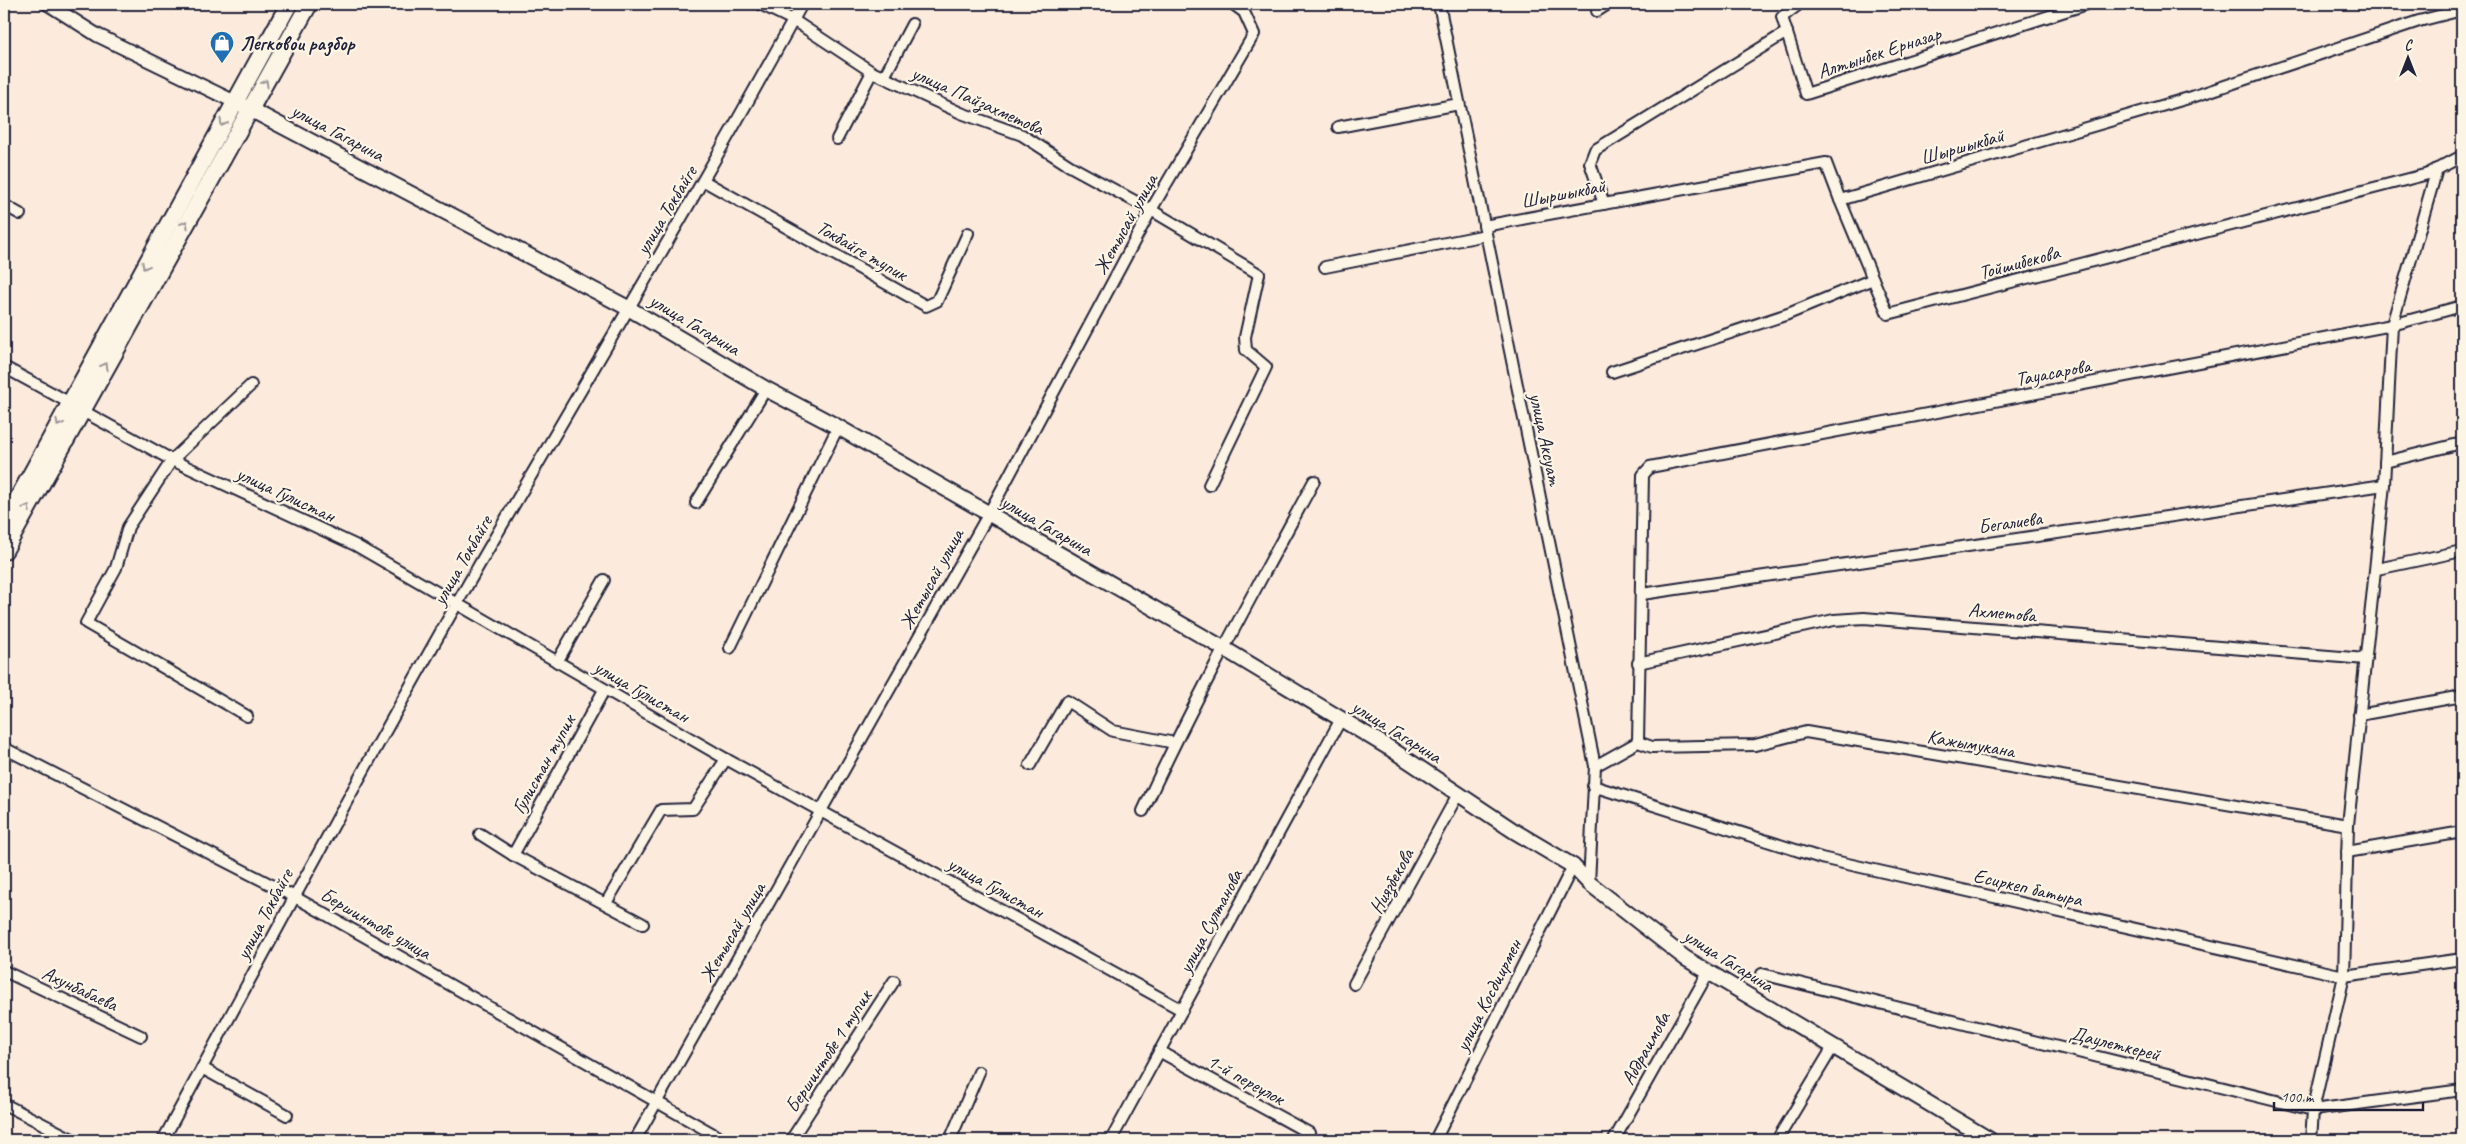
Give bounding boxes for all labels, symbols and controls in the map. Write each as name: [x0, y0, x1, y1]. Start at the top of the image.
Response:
street label: Алтынбек Ерназар: [1814, 20, 1945, 84]
shop icon: Легковои разбор: [209, 30, 235, 64]
place label: Легковои разбор: [240, 31, 356, 57]
north arrow: [2384, 32, 2434, 82]
text: С: [2405, 37, 2414, 54]
street label: улица Пайзахметова: [906, 60, 1049, 142]
one-way arrow: [259, 79, 269, 88]
street label: улица Гагарина: [286, 97, 389, 168]
one-way arrow: [220, 118, 230, 127]
street label: Шыршыкбай: [1918, 122, 2008, 170]
street label: улица Токбайге: [630, 160, 703, 260]
street label: Жетысай улица: [1088, 168, 1164, 279]
street label: Шыршыкбай: [1519, 173, 1609, 214]
street label: Токбайге тупик: [812, 214, 913, 287]
one-way arrow: [179, 221, 189, 230]
street label: Тойшибекова: [1976, 239, 2063, 285]
one-way arrow: [142, 260, 152, 269]
street label: улица Гагарина: [644, 287, 746, 362]
street label: Тауасарова: [2013, 353, 2094, 392]
one-way arrow: [99, 362, 109, 371]
street label: улица Аксуат: [1523, 390, 1568, 489]
one-way arrow: [55, 418, 65, 427]
street label: улица Гулистан: [232, 460, 341, 529]
street label: улица Гагарина: [996, 489, 1098, 562]
one-way arrow: [21, 504, 31, 513]
street label: Бегалиева: [1977, 505, 2045, 539]
street label: улица Токбайге: [426, 510, 499, 610]
street label: Жетысай улица: [894, 523, 970, 634]
street label: Ахметова: [1967, 597, 2039, 628]
street label: улица Гулистан: [589, 654, 695, 730]
street label: улица Гагарина: [1346, 693, 1447, 770]
street label: Гулистан тупик: [506, 709, 582, 818]
street label: Кажымукана: [1925, 723, 2019, 764]
street label: Ниязбекова: [1363, 843, 1421, 919]
street label: улица Гулистан: [943, 850, 1050, 925]
street label: улица Токбайге: [230, 863, 299, 965]
street label: Есиркеп батыра: [1971, 863, 2086, 912]
street label: улица Султанова: [1172, 864, 1249, 978]
street label: Жетысай улица: [694, 876, 772, 987]
street label: Бершинтобе улица: [316, 882, 437, 966]
street label: улица Гагарина: [1678, 922, 1779, 999]
street label: улица Косдиирмен: [1449, 933, 1528, 1056]
street label: Ахунбабаева: [38, 960, 123, 1018]
street label: Бершинтобе 1 тупик: [779, 984, 878, 1117]
street label: Абдраимова: [1615, 1006, 1676, 1089]
street label: Даулеткерей: [2067, 1020, 2164, 1067]
street label: 1-й переулок: [1203, 1048, 1290, 1112]
scale bar: [2274, 1079, 2422, 1111]
text: 100 m: [2281, 1088, 2315, 1107]

